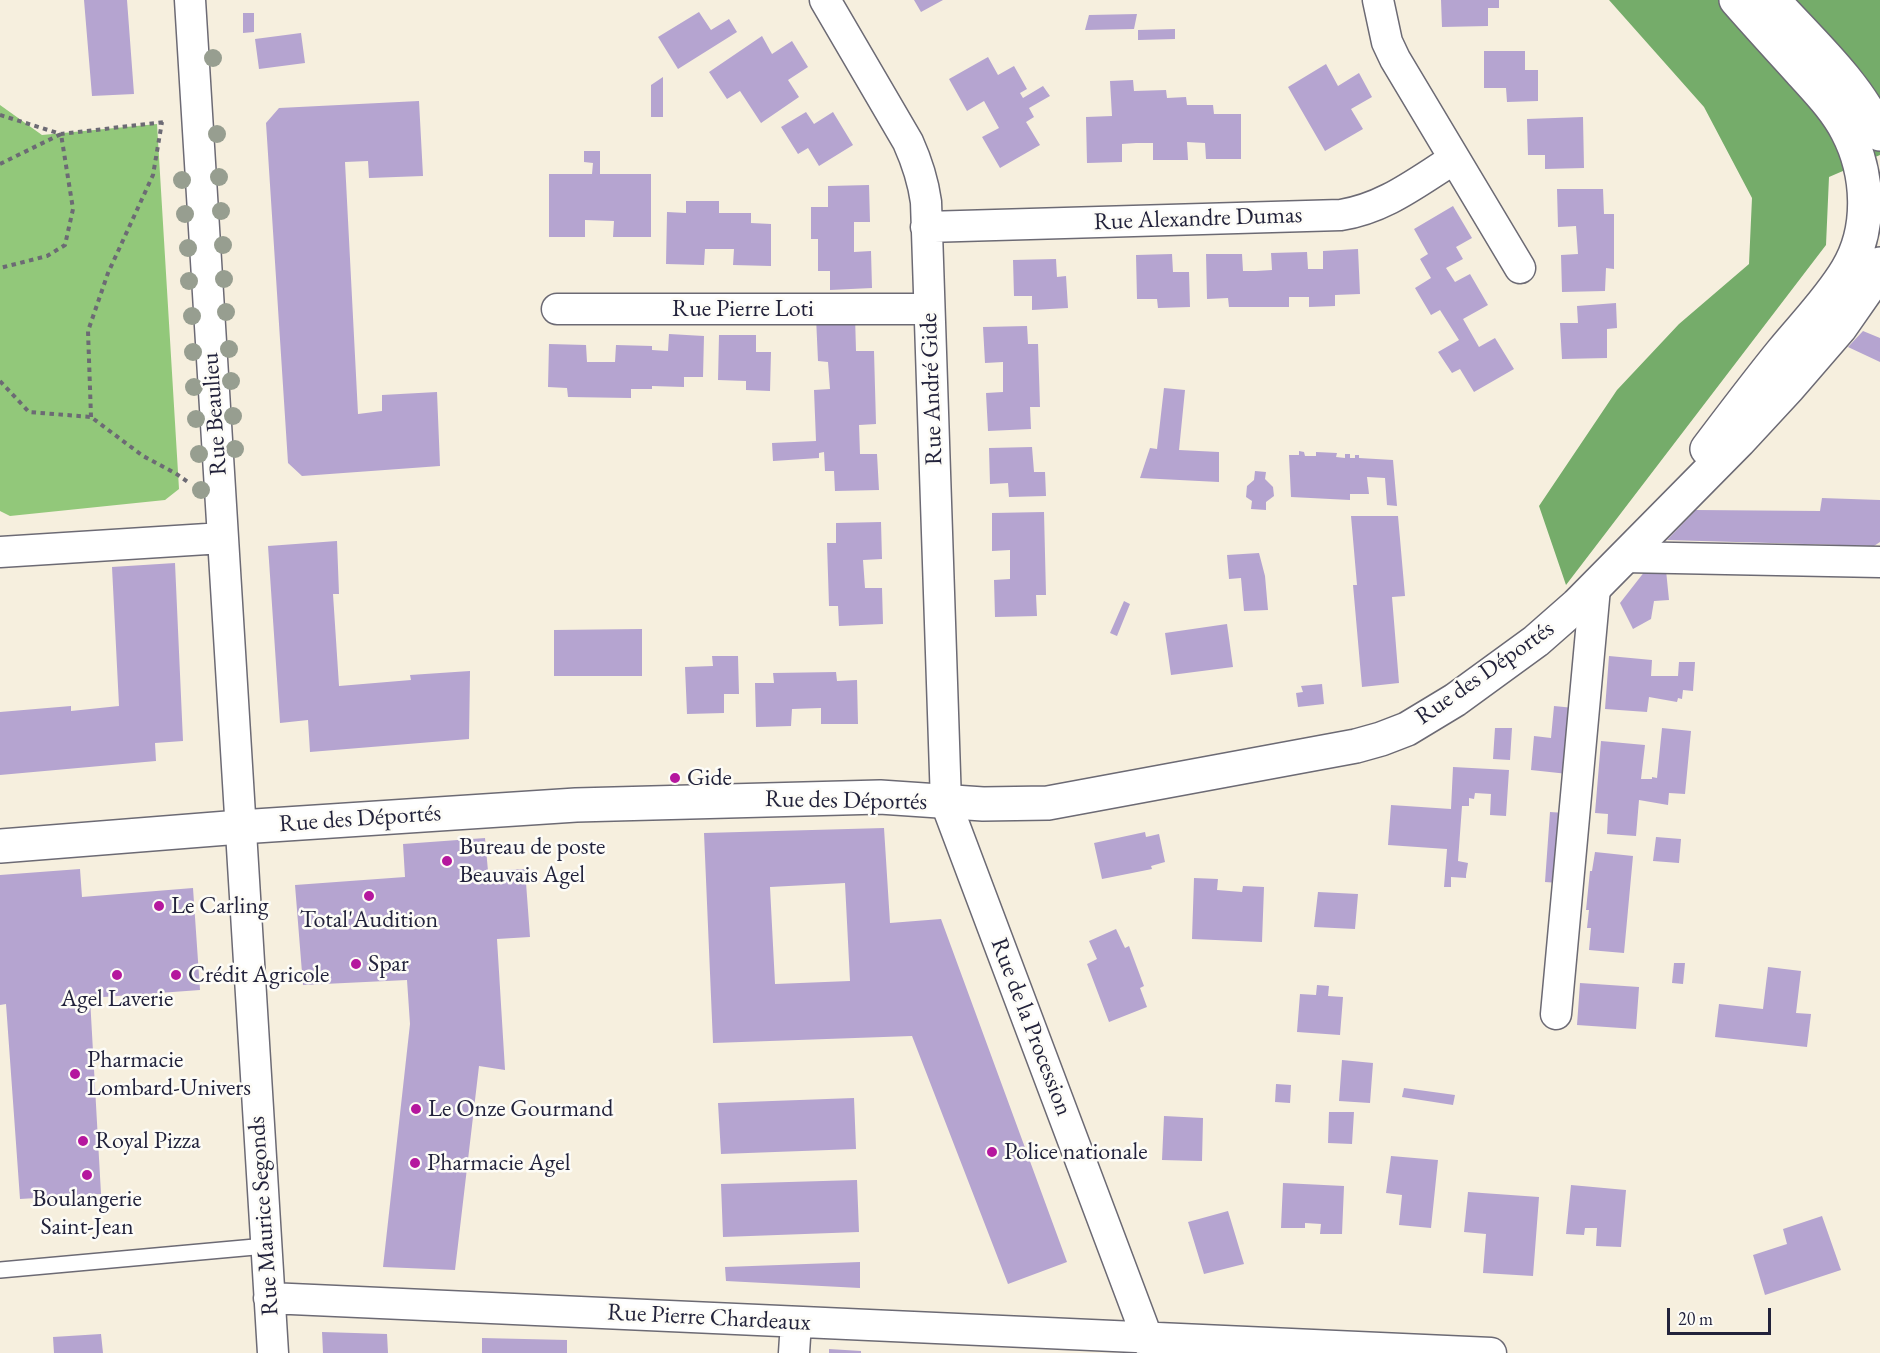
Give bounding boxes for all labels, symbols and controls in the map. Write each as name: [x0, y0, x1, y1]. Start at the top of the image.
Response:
street label: Rue Alexandre Dumas: [1093, 201, 1303, 237]
street label: Rue Pierre Loti: [672, 295, 814, 323]
street label: Rue André Gide: [915, 312, 949, 466]
street label: Rue Beaulieu: [196, 352, 234, 476]
street label: Rue des Déportés: [1410, 615, 1560, 731]
place label: Gide: [687, 764, 732, 792]
marker: Gide: [668, 771, 682, 785]
street label: Rue des Déportés: [765, 785, 927, 817]
street label: Rue des Déportés: [278, 799, 442, 839]
place label: Bureau de poste Beauvais Agel: [459, 833, 605, 889]
marker: Bureau de poste Beauvais Agel: [440, 854, 454, 868]
marker: Total'Audition: [362, 889, 376, 903]
place label: Le Carling: [171, 892, 269, 920]
marker: Le Carling: [152, 899, 166, 913]
place label: Total'Audition: [300, 906, 438, 934]
street label: Rue de la Procession: [984, 934, 1078, 1120]
place label: Spar: [368, 950, 409, 978]
marker: Spar: [349, 957, 363, 971]
place label: Crédit Agricole: [188, 961, 329, 989]
marker: Agel Laverie: [110, 968, 124, 982]
marker: Crédit Agricole: [169, 968, 183, 982]
place label: Agel Laverie: [61, 985, 173, 1013]
place label: Pharmacie Lombard-Univers: [87, 1046, 251, 1102]
marker: Pharmacie Lombard-Univers: [68, 1067, 82, 1081]
place label: Le Onze Gourmand: [428, 1095, 613, 1123]
marker: Le Onze Gourmand: [409, 1102, 423, 1116]
street label: Rue Maurice Segonds: [243, 1115, 285, 1317]
place label: Royal Pizza: [95, 1127, 200, 1155]
marker: Royal Pizza: [76, 1134, 90, 1148]
place label: Police nationale: [1004, 1138, 1148, 1166]
marker: Police nationale: [985, 1145, 999, 1159]
place label: Pharmacie Agel: [427, 1149, 570, 1177]
marker: Pharmacie Agel: [408, 1156, 422, 1170]
marker: Boulangerie Saint-Jean: [80, 1168, 94, 1182]
place label: Boulangerie Saint-Jean: [32, 1185, 142, 1241]
scale bar: [1670, 1296, 1774, 1334]
street label: Rue Pierre Chardeaux: [607, 1298, 811, 1338]
text: 20 m: [1678, 1307, 1713, 1330]

